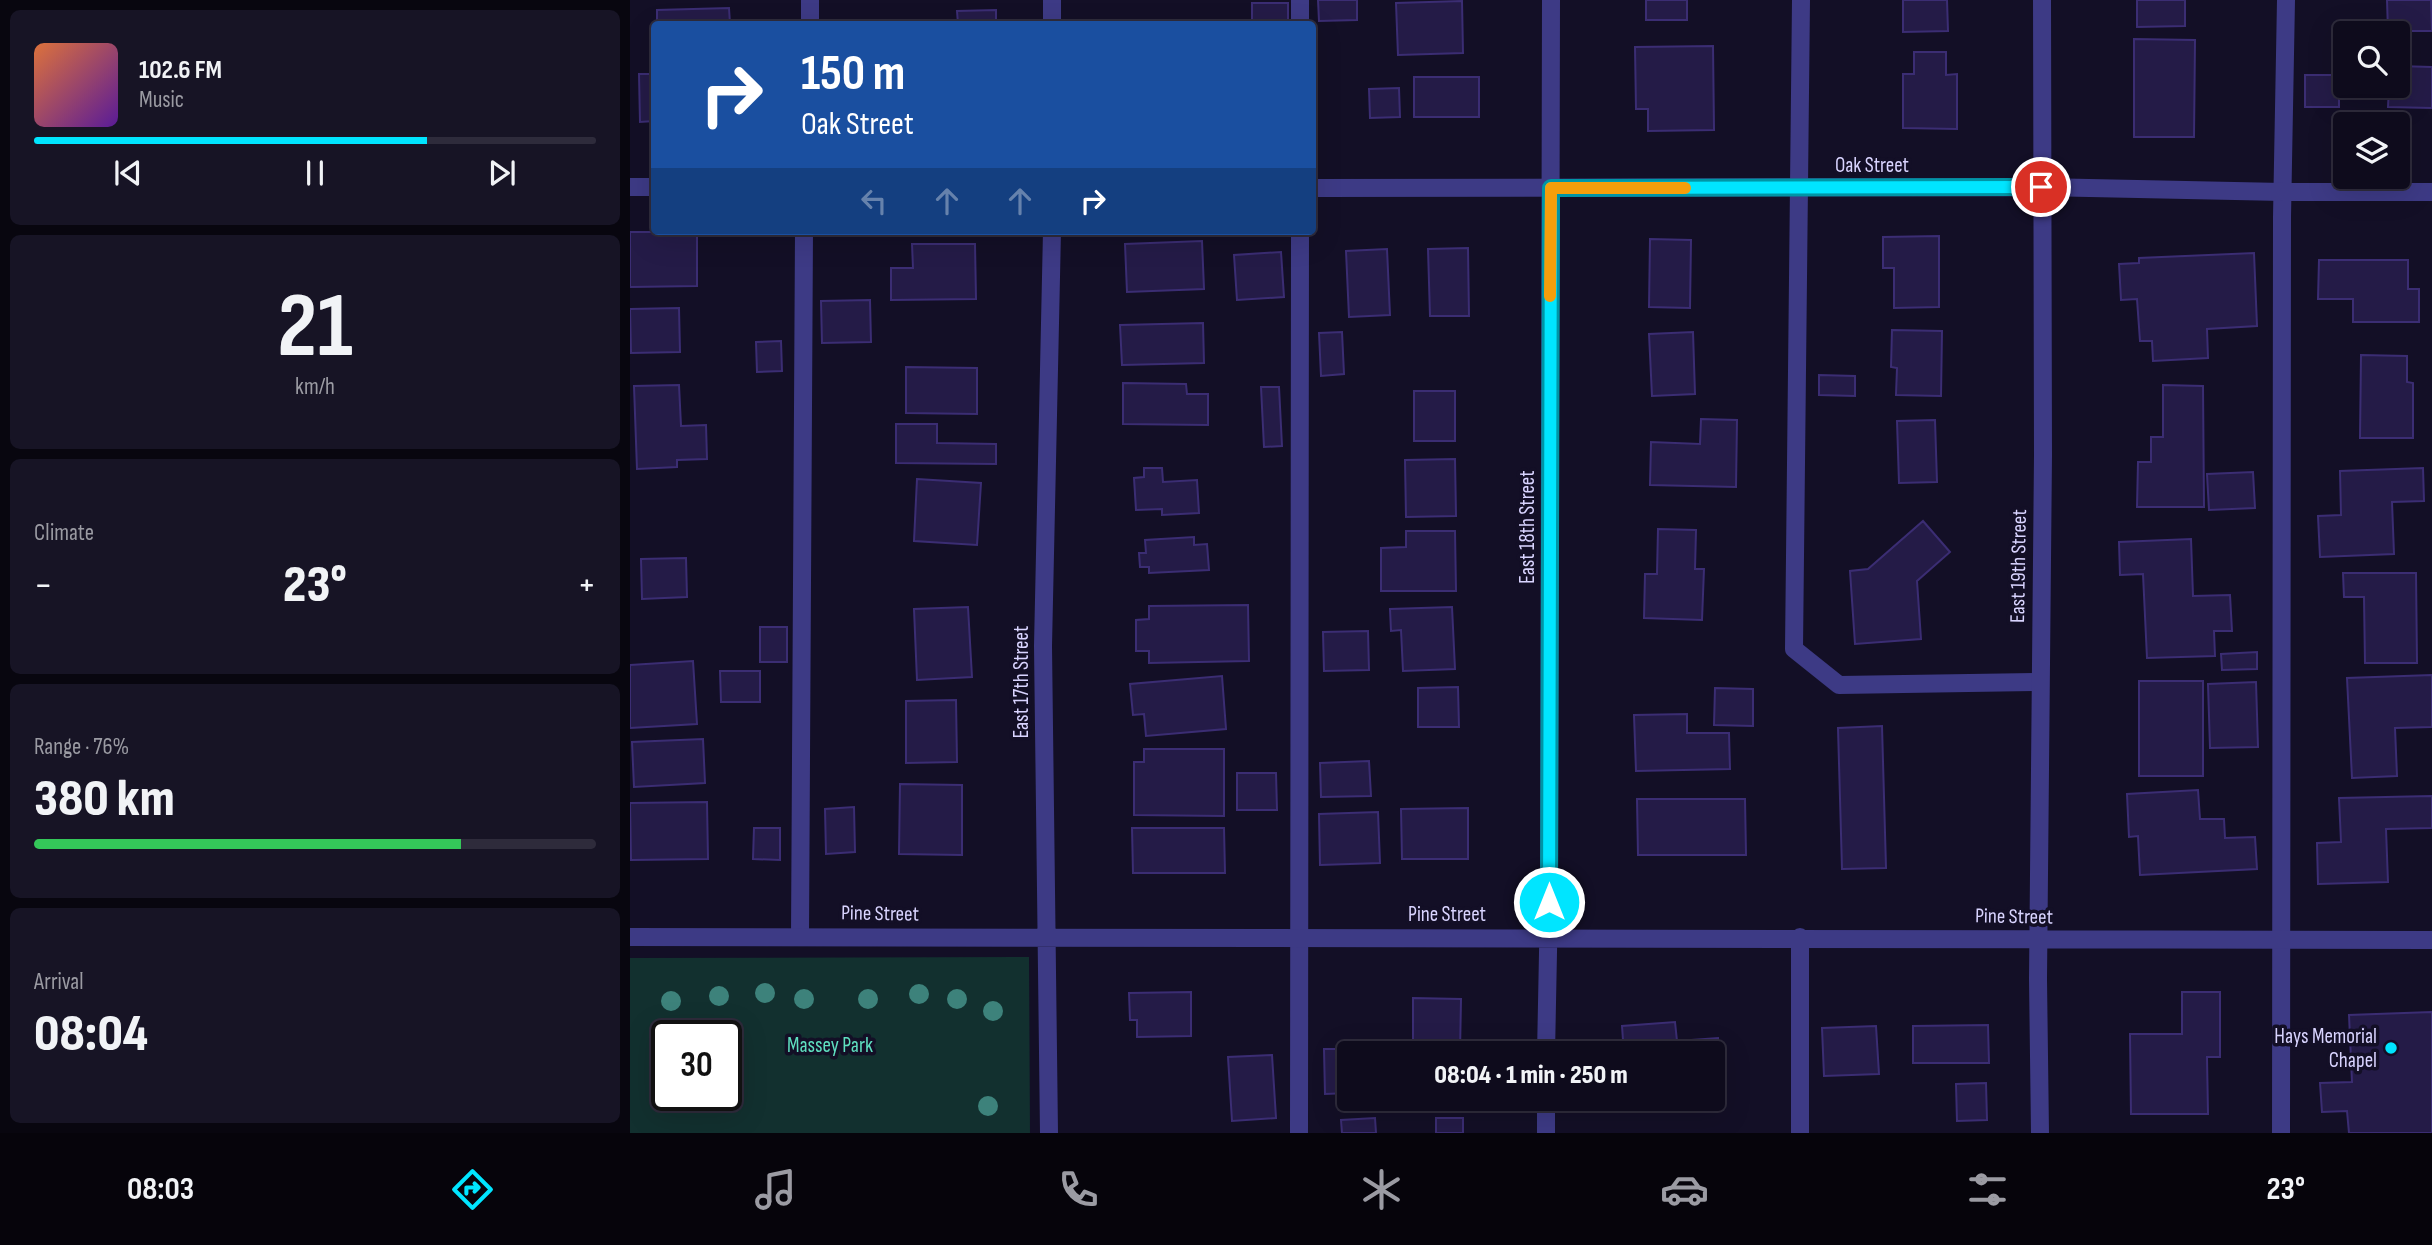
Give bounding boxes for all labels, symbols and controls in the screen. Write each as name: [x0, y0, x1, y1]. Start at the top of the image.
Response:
map controls: [2333, 21, 2410, 189]
button: search: [2333, 21, 2410, 98]
text: 150 m: [801, 45, 905, 104]
icon: right: [686, 49, 777, 140]
text: 102.6 FM: [139, 55, 222, 86]
text: Music: [139, 86, 184, 114]
text: Oak Street: [801, 105, 914, 144]
button: layers: [2333, 112, 2410, 189]
street label: Oak Street: [1835, 153, 1909, 178]
icon: previous: [109, 154, 147, 192]
icon: pause: [296, 154, 334, 192]
icon: next: [483, 154, 521, 192]
pin: [2011, 157, 2071, 217]
icon: arrive: [2022, 168, 2060, 206]
icon: left: [855, 182, 893, 220]
icon: ahead: [928, 182, 966, 220]
icon: ahead: [1001, 182, 1039, 220]
icon: right: [1074, 182, 1112, 220]
text: 21: [277, 273, 353, 382]
text: km/h: [295, 373, 335, 401]
street label: East 18th Street: [1515, 470, 1540, 584]
street label: East 19th Street: [2005, 509, 2032, 623]
text: Climate: [34, 519, 94, 547]
text: 23°: [283, 554, 347, 617]
text: −: [34, 563, 53, 608]
text: +: [577, 563, 596, 608]
street label: East 17th Street: [1009, 626, 1034, 738]
text: Range · 76%: [34, 733, 129, 761]
text: 380 km: [34, 768, 175, 831]
position arrow: [1512, 865, 1586, 939]
street label: Pine Street: [841, 900, 919, 927]
street label: Pine Street: [1408, 902, 1486, 927]
street label: Pine Street: [1975, 903, 2053, 930]
text: Arrival: [34, 968, 83, 996]
text: 08:04: [34, 1003, 148, 1066]
speed limit sign: 30: [651, 1020, 742, 1111]
place label: Hays Memorial Chapel: [2274, 1024, 2377, 1073]
park label: Massey Park: [787, 1033, 873, 1058]
marker: Hays Memorial Chapel: [2383, 1040, 2399, 1056]
text: 08:04 · 1 min · 250 m: [1434, 1060, 1628, 1091]
icon: directions: [448, 1165, 497, 1214]
icon: music: [751, 1165, 800, 1214]
icon: phone: [1054, 1165, 1103, 1214]
icon: climate: [1357, 1165, 1406, 1214]
icon: car: [1660, 1165, 1709, 1214]
icon: filters: [1963, 1165, 2012, 1214]
text: 08:03: [127, 1170, 194, 1209]
text: 23°: [2267, 1170, 2305, 1209]

